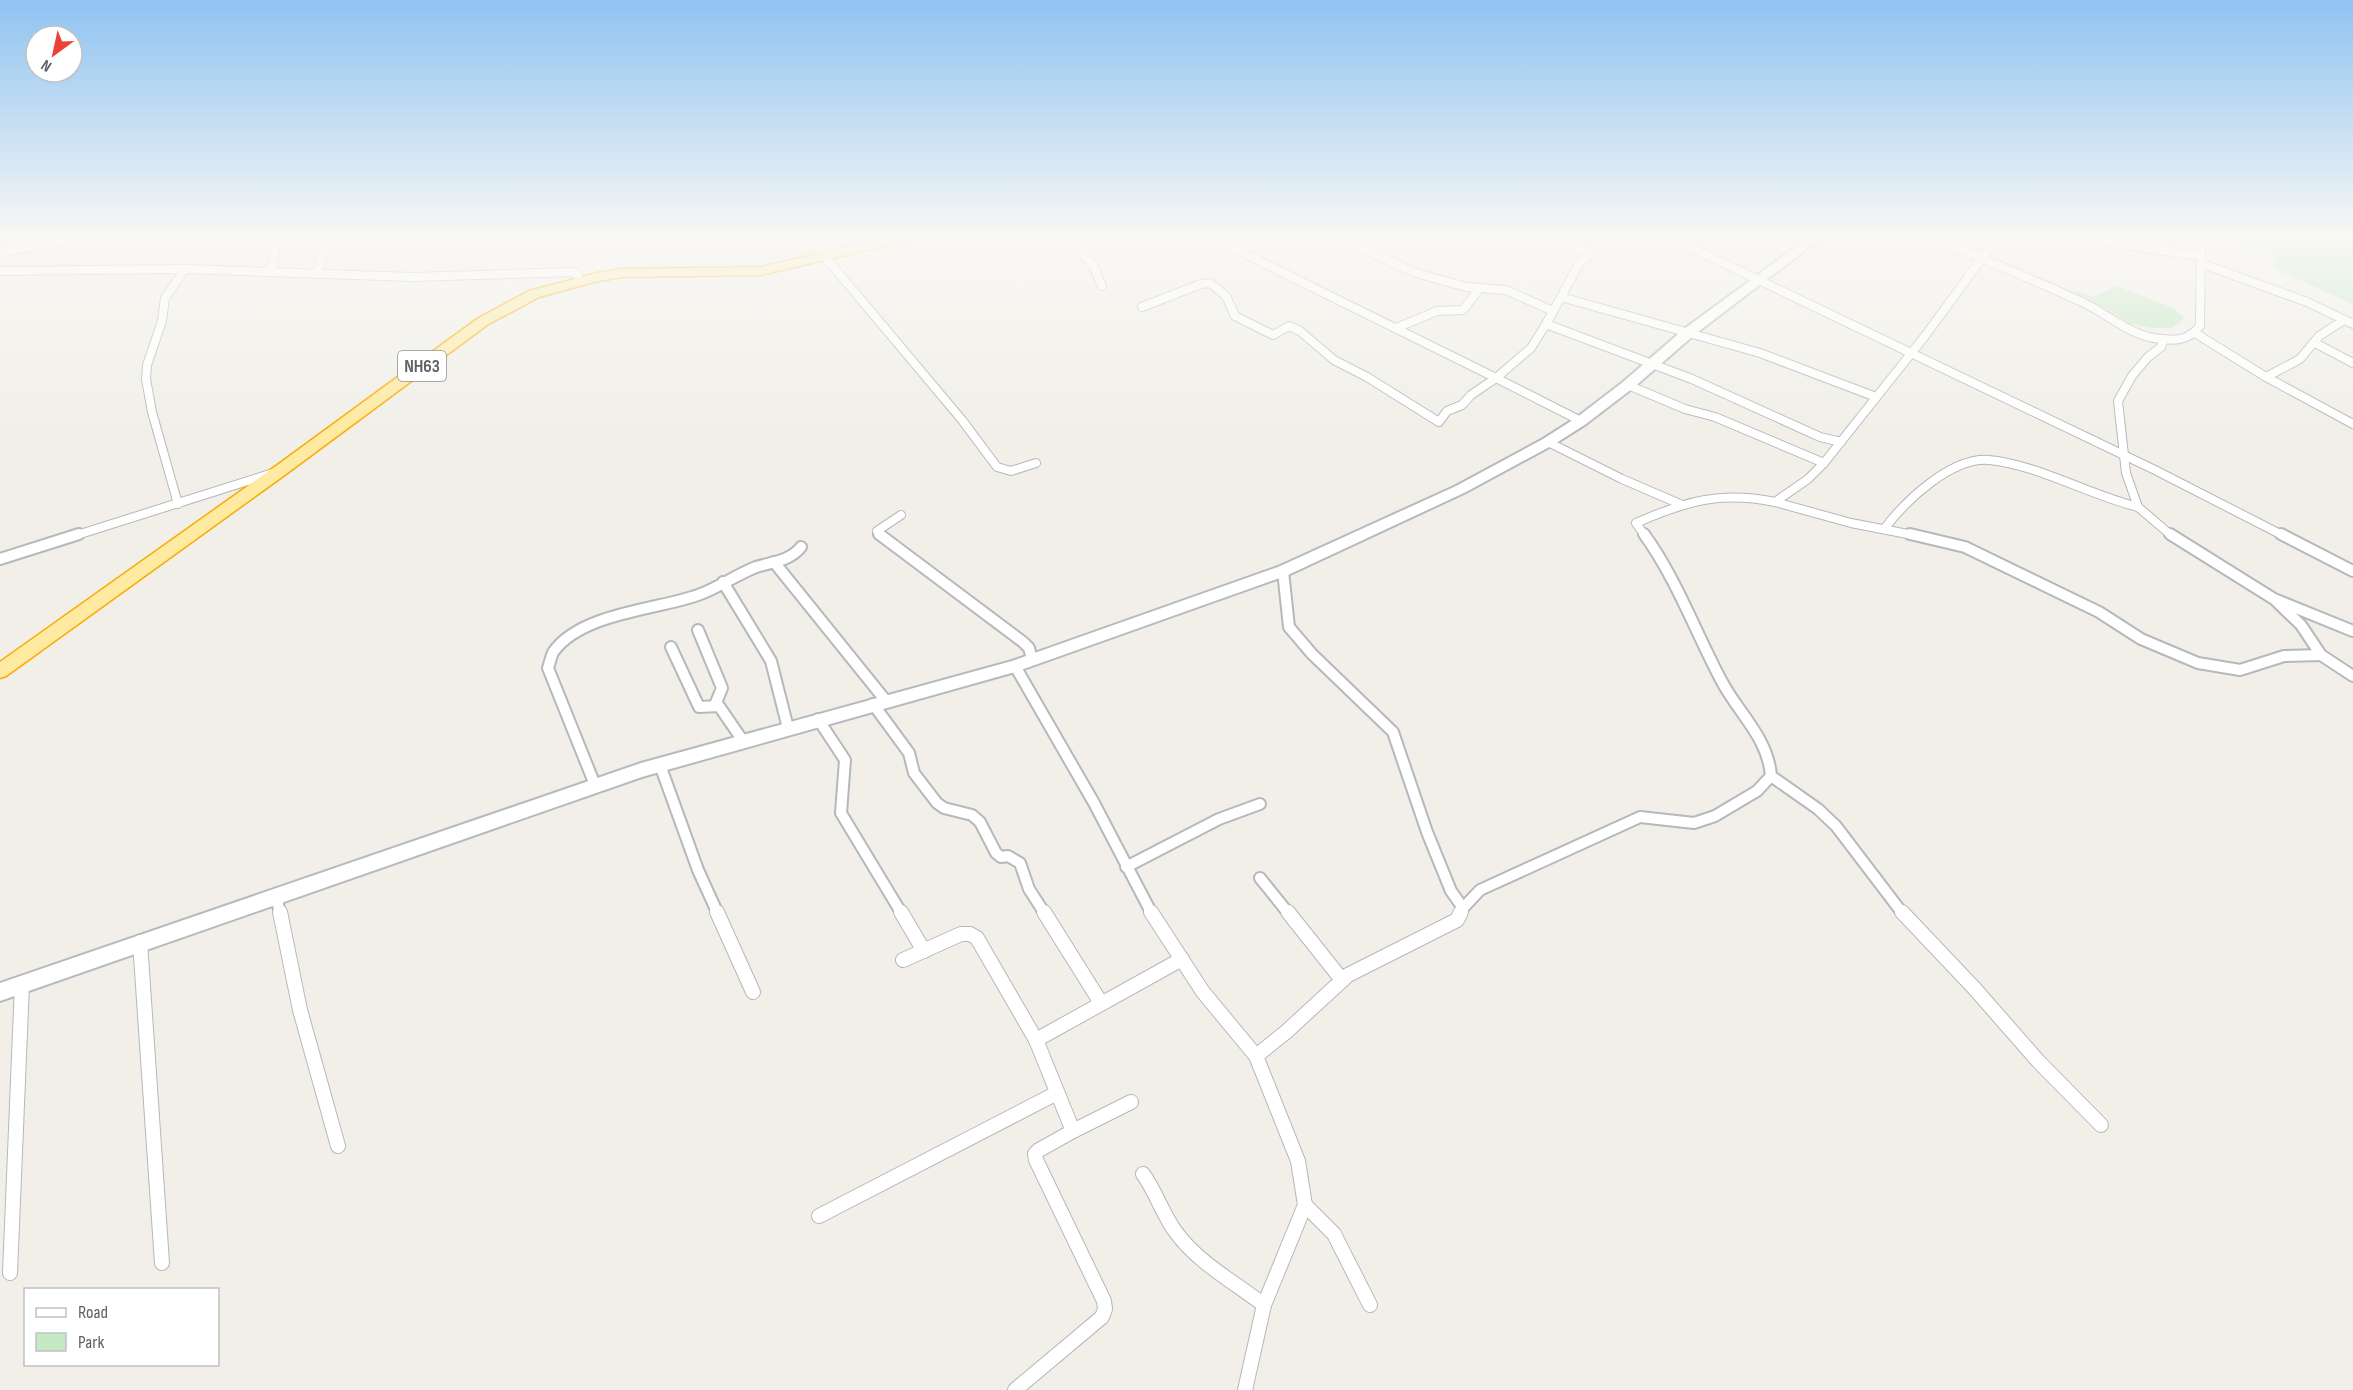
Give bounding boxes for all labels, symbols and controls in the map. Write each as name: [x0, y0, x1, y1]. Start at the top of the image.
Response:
north arrow: [24, 24, 84, 84]
text: N: [38, 55, 55, 76]
road number: NH63: [398, 351, 446, 381]
legend: [24, 1288, 219, 1366]
text: Road: [78, 1302, 108, 1323]
text: Park: [78, 1332, 104, 1353]

